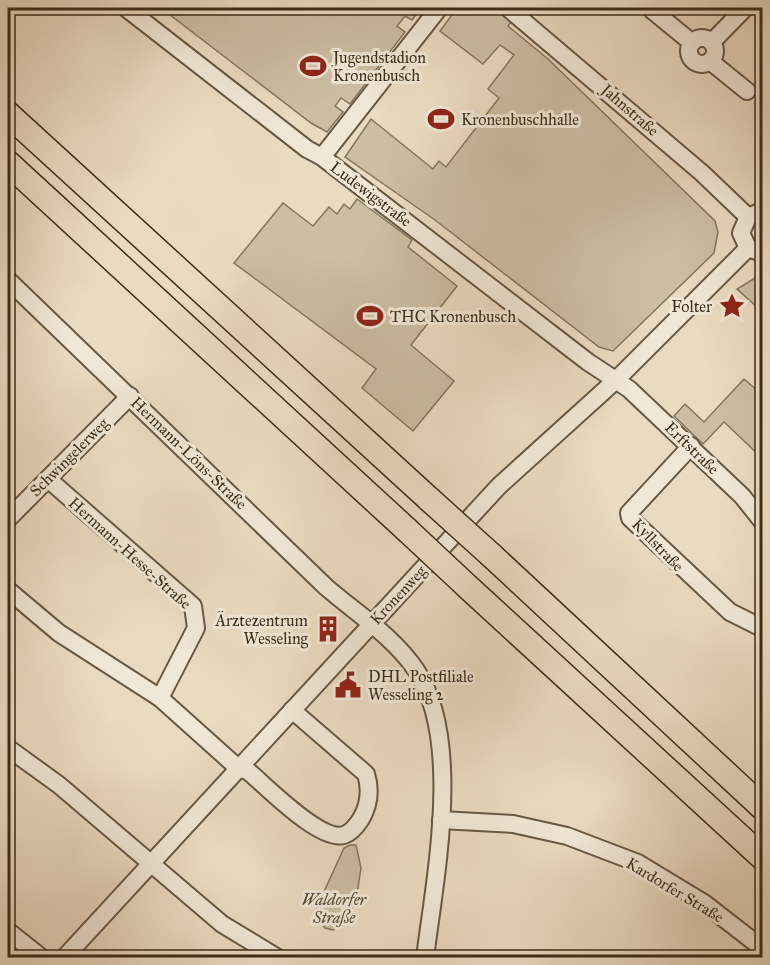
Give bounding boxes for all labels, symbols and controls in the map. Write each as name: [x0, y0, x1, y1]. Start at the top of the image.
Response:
place label: Jugendstadion Kronenbusch: [331, 48, 426, 85]
sports icon: Jugendstadion Kronenbusch: [298, 51, 328, 81]
street label: Jahnstraße: [595, 79, 663, 141]
sports icon: Kronenbuschhalle: [426, 104, 456, 134]
place label: Kronenbuschhalle: [461, 110, 579, 129]
street label: Ludewigstraße: [326, 157, 416, 232]
place icon: Folter: [717, 291, 747, 321]
place label: Folter: [671, 297, 712, 316]
sports icon: THC Kronenbusch: [355, 301, 385, 331]
place label: THC Kronenbusch: [390, 307, 516, 326]
street label: Hermann-Löns-Straße: [127, 393, 251, 514]
street label: Schwingelerweg: [26, 413, 114, 501]
street label: Erftstraße: [661, 418, 723, 479]
street label: Hermann-Hesse-Straße: [65, 493, 195, 613]
street label: Kyllstraße: [628, 515, 688, 576]
street label: Kronenweg: [366, 561, 431, 629]
place label: Ärztezentrum Wesseling: [214, 610, 309, 649]
building icon: Ärztezentrum Wesseling: [313, 614, 343, 644]
place label: DHL Postfiliale Wesseling 2: [368, 667, 474, 705]
public building icon: DHL Postfiliale Wesseling 2: [333, 670, 363, 700]
street label: Kardorfer Straße: [623, 853, 727, 927]
park label: Waldorfer Straße: [302, 890, 368, 927]

